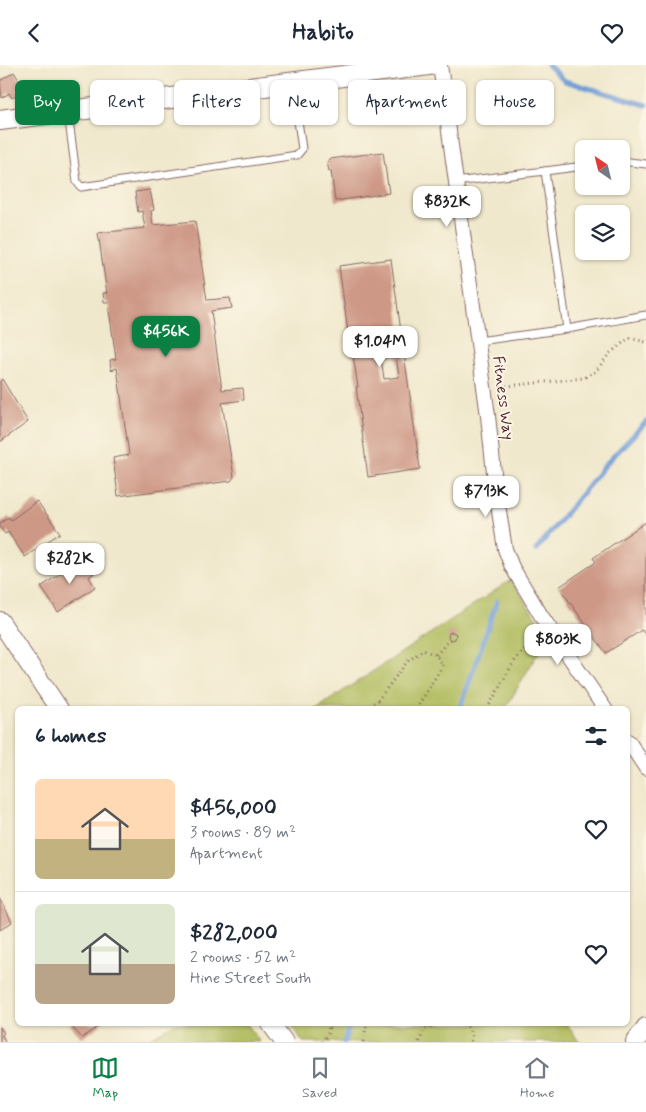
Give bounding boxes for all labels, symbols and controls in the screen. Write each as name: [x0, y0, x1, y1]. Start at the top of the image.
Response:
icon: back: [20, 19, 48, 47]
text: Habito: [292, 19, 354, 47]
icon: heart: [598, 19, 626, 47]
chip: Buy: [15, 80, 80, 125]
chip: Rent: [90, 80, 164, 125]
chip: Filters: [174, 80, 260, 125]
chip: New: [270, 80, 338, 125]
chip: Apartment: [348, 80, 466, 125]
chip: House: [476, 80, 554, 125]
north arrow: [575, 140, 630, 195]
map controls: [575, 140, 630, 260]
pin: $832K: [412, 185, 482, 228]
text: $832K: [424, 191, 470, 212]
button: layers: [575, 205, 630, 260]
pin: $456K: [131, 315, 201, 358]
text: $456K: [143, 321, 189, 342]
pin: $1.04M: [339, 325, 421, 368]
text: $1.04M: [354, 331, 406, 352]
street label: Fitness Way: [487, 355, 519, 441]
pin: $713K: [451, 475, 521, 518]
text: $713K: [464, 481, 508, 502]
pin: $282K: [35, 543, 105, 585]
text: $282K: [47, 548, 93, 569]
pin: $803K: [523, 623, 593, 666]
text: $803K: [535, 629, 581, 650]
text: 6 homes: [35, 722, 106, 750]
icon: filters: [582, 722, 610, 750]
text: $456,000: [190, 794, 277, 822]
icon: home: [75, 799, 135, 859]
icon: heart: [582, 815, 610, 843]
text: 3 rooms · 89 m²: [190, 822, 296, 843]
text: Apartment: [190, 843, 263, 864]
text: $282,000: [190, 919, 278, 947]
icon: home: [75, 924, 135, 984]
icon: heart: [582, 940, 610, 968]
text: 2 rooms · 52 m²: [190, 947, 296, 968]
text: Hine Street South: [190, 968, 311, 989]
tab: Map: [91, 1054, 119, 1102]
tab: Saved: [302, 1054, 337, 1102]
tab: Home: [520, 1054, 555, 1102]

